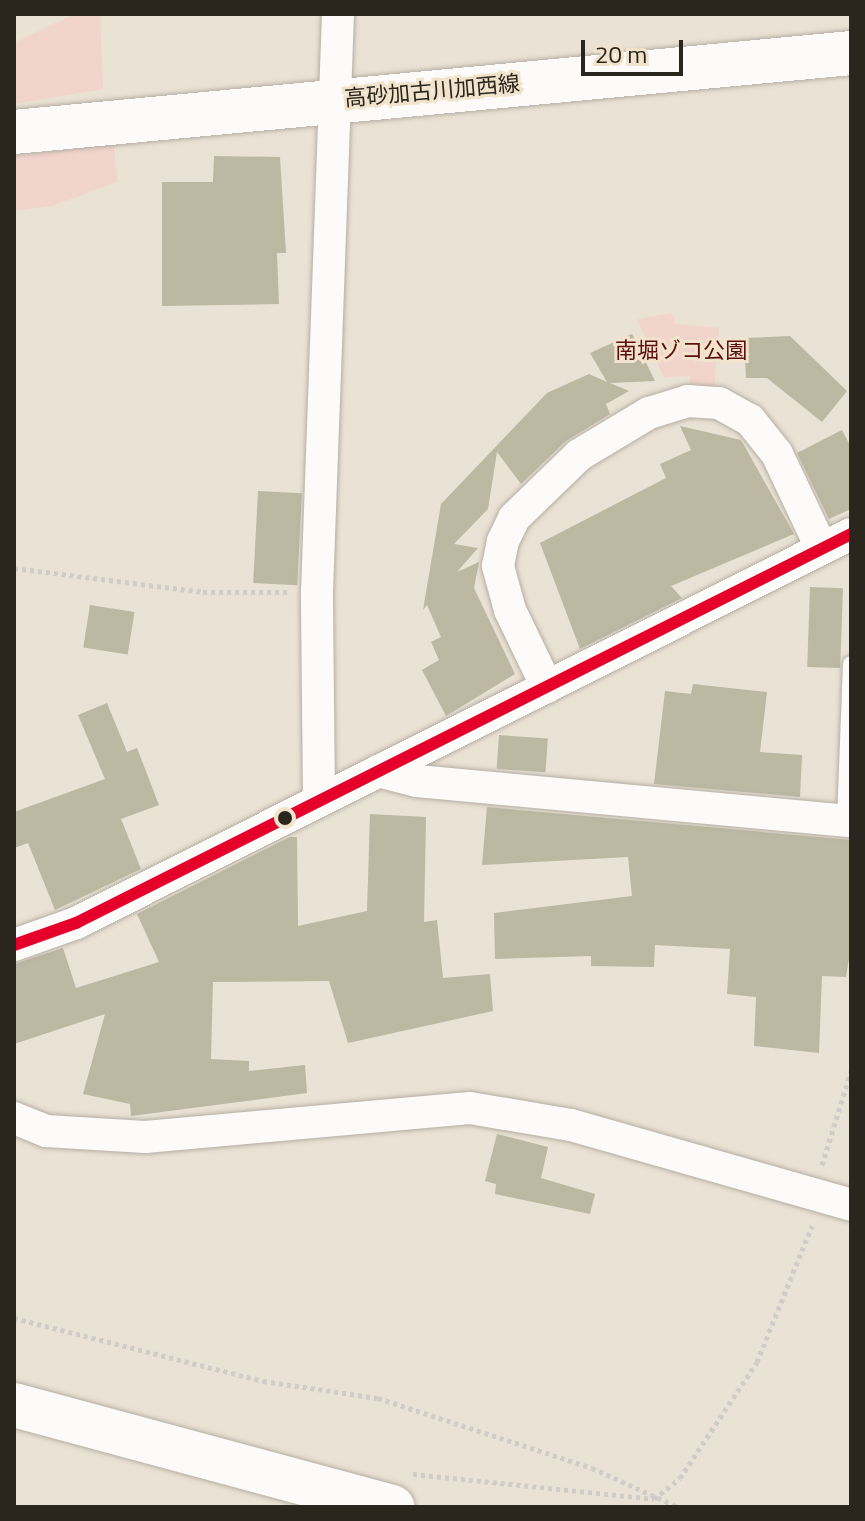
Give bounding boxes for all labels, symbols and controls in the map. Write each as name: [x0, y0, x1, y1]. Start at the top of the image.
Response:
scale bar: [585, 24, 687, 74]
text: 20 m: [595, 36, 647, 72]
street label: 高砂加古川加西線: [343, 70, 521, 112]
park label: 南堀ゾコ公園: [615, 338, 747, 364]
unlabelled marker: [277, 810, 293, 826]

